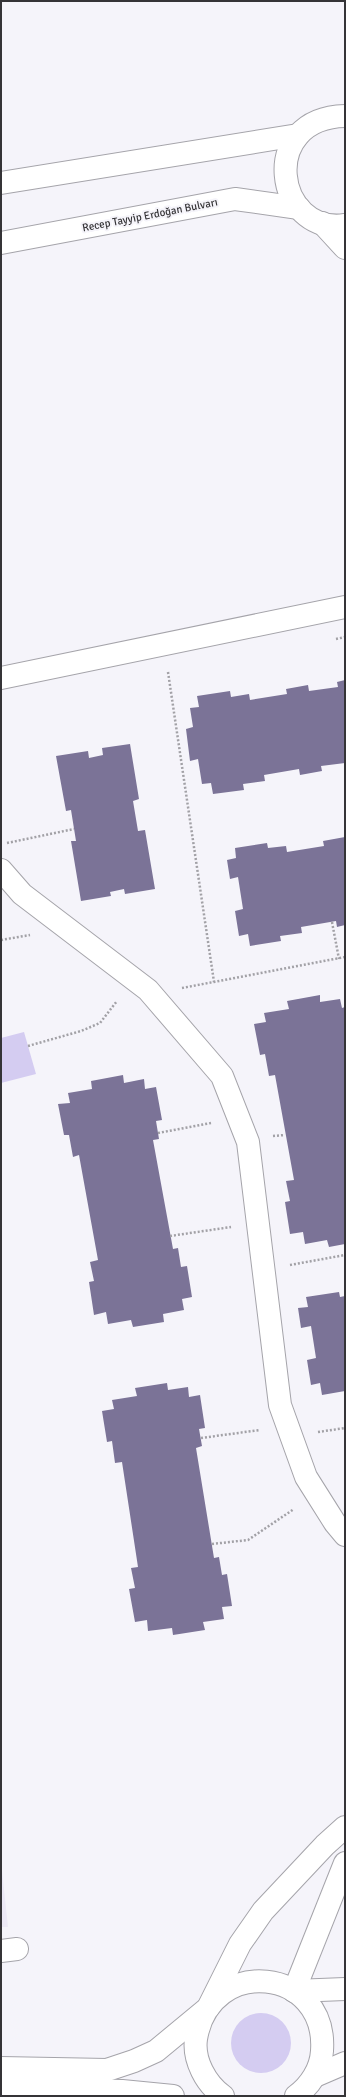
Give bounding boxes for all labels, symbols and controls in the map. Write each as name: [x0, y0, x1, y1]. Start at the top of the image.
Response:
street label: Recep Tayyip Erdoğan Bulvarı: [81, 195, 219, 235]

